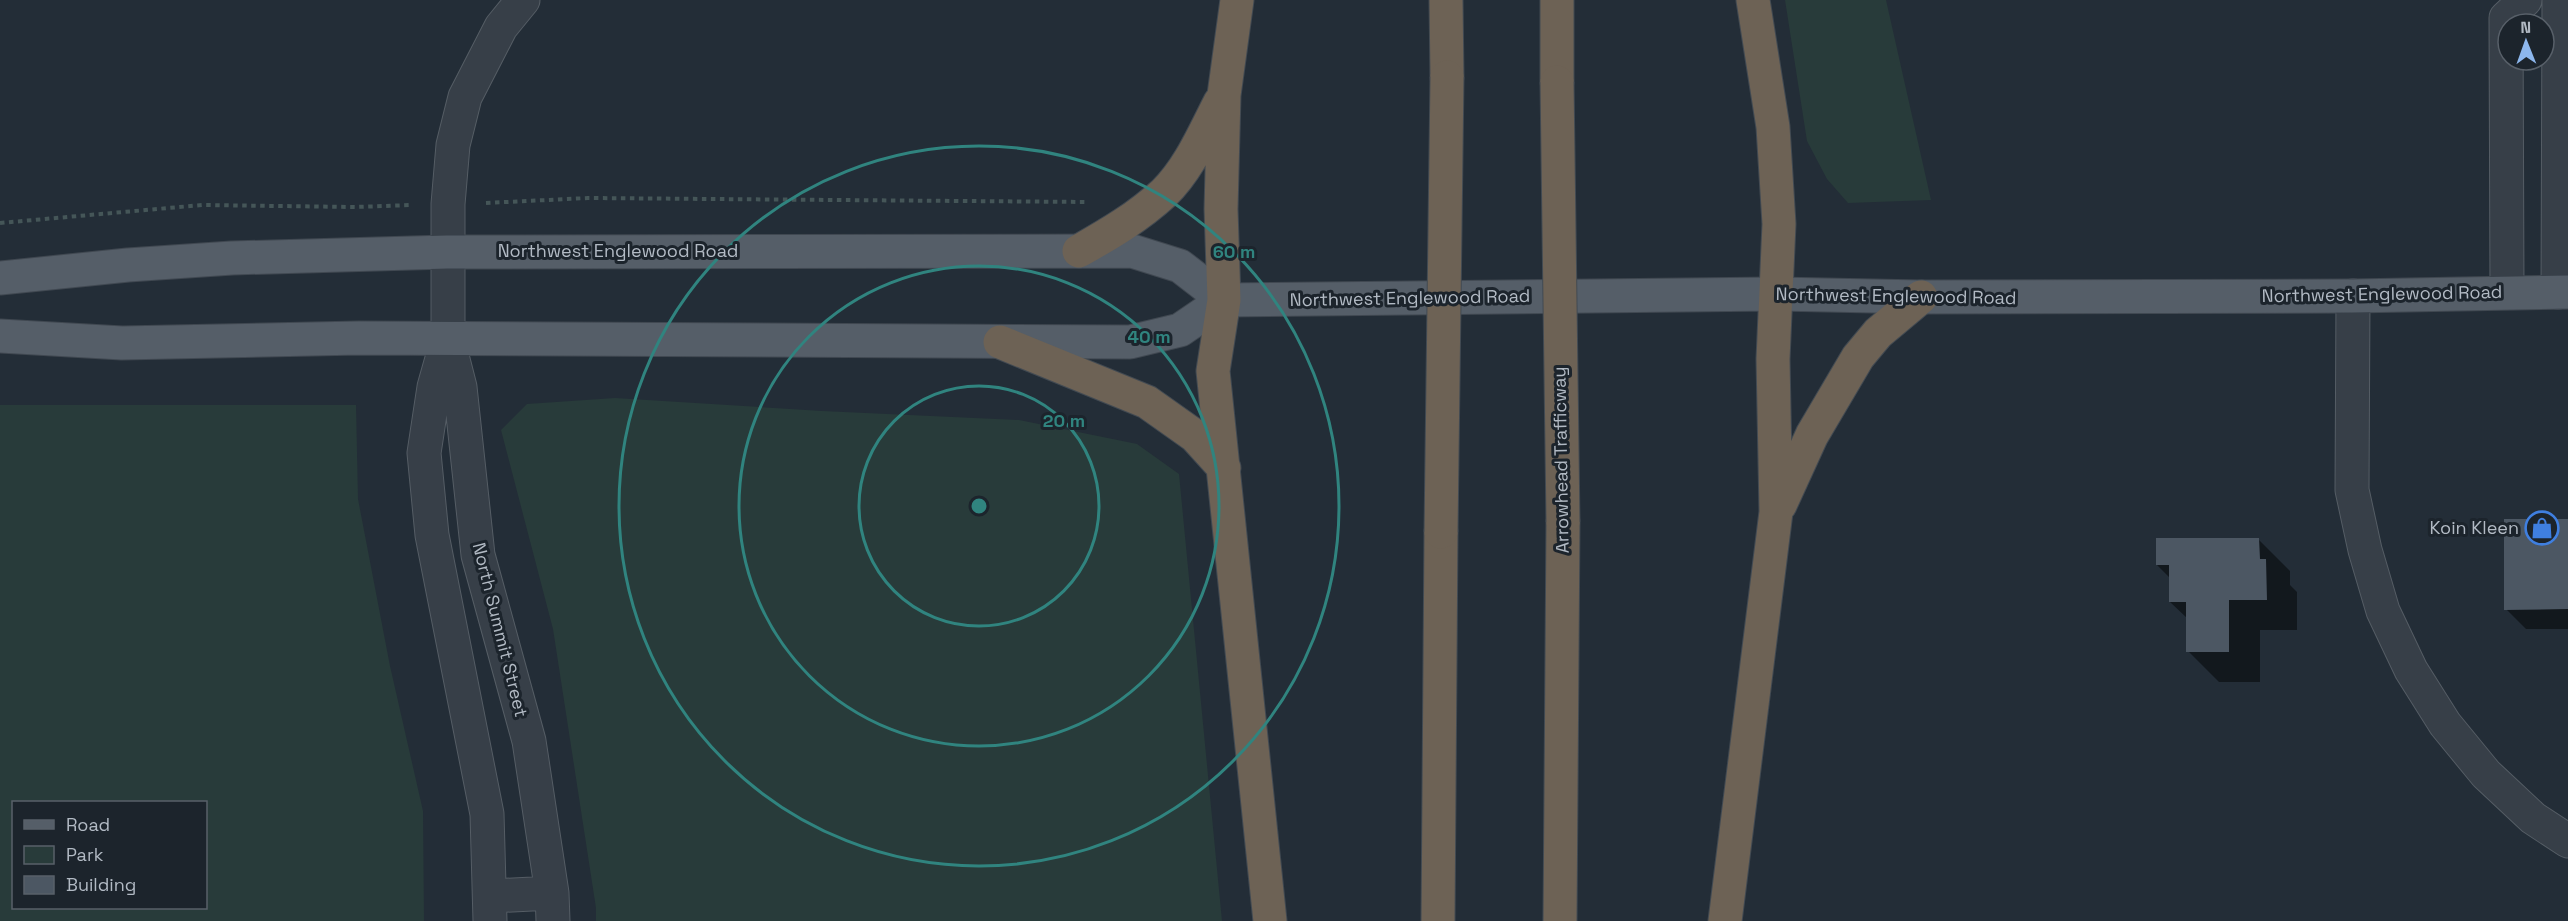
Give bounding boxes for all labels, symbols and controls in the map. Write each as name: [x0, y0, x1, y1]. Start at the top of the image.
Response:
north arrow: [2496, 12, 2556, 72]
text: N: [2520, 17, 2531, 38]
street label: Northwest Englewood Road: [498, 239, 738, 262]
text: 60 m: [1213, 240, 1255, 263]
street label: Northwest Englewood Road: [2261, 280, 2503, 307]
street label: Northwest Englewood Road: [1775, 282, 2017, 309]
street label: Northwest Englewood Road: [1289, 284, 1531, 311]
text: 40 m: [1127, 325, 1171, 348]
street label: Arrowhead Trafficway: [1547, 366, 1574, 554]
text: 20 m: [1043, 409, 1085, 432]
centre of rings: [969, 496, 989, 516]
shop icon: Koin Kleen: [2524, 510, 2560, 546]
place label: Koin Kleen: [2429, 516, 2519, 539]
street label: North Summit Street: [468, 540, 533, 720]
legend: [12, 801, 207, 909]
text: Road: [66, 813, 110, 836]
text: Park: [66, 843, 104, 866]
text: Building: [66, 873, 136, 896]

